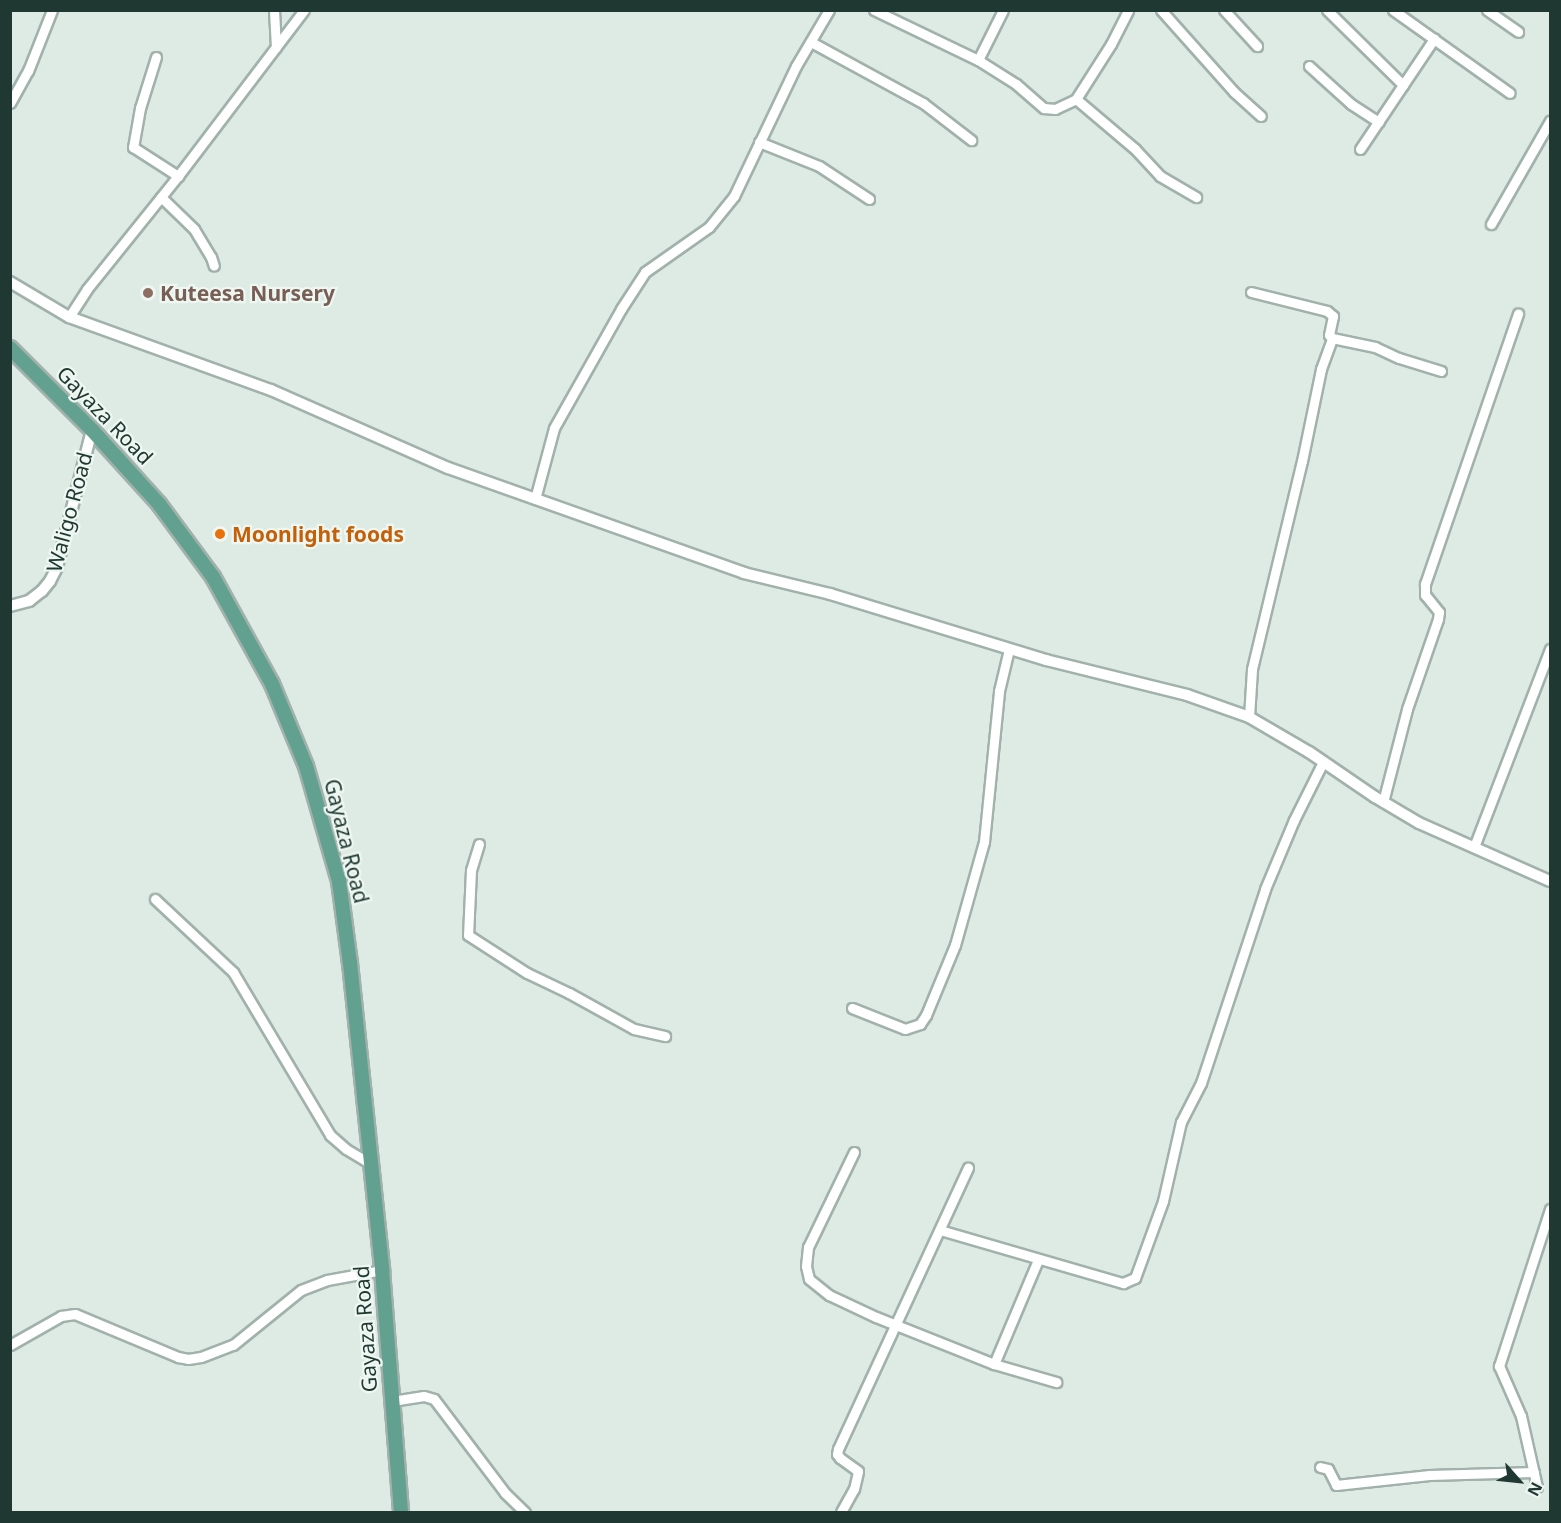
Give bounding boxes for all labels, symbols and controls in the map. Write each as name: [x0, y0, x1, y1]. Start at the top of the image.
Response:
place label: Kuteesa Nursery: [160, 280, 335, 306]
marker: Kuteesa Nursery: [141, 286, 155, 300]
street label: Gayaza Road: [52, 361, 158, 469]
street label: Waligo Road: [41, 449, 97, 575]
place label: Moonlight foods: [232, 521, 404, 547]
marker: Moonlight foods: [213, 527, 227, 541]
street label: Gayaza Road: [319, 776, 375, 906]
street label: Gayaza Road: [348, 1265, 382, 1393]
north arrow: [1489, 1451, 1549, 1511]
text: N: [1522, 1478, 1548, 1500]

